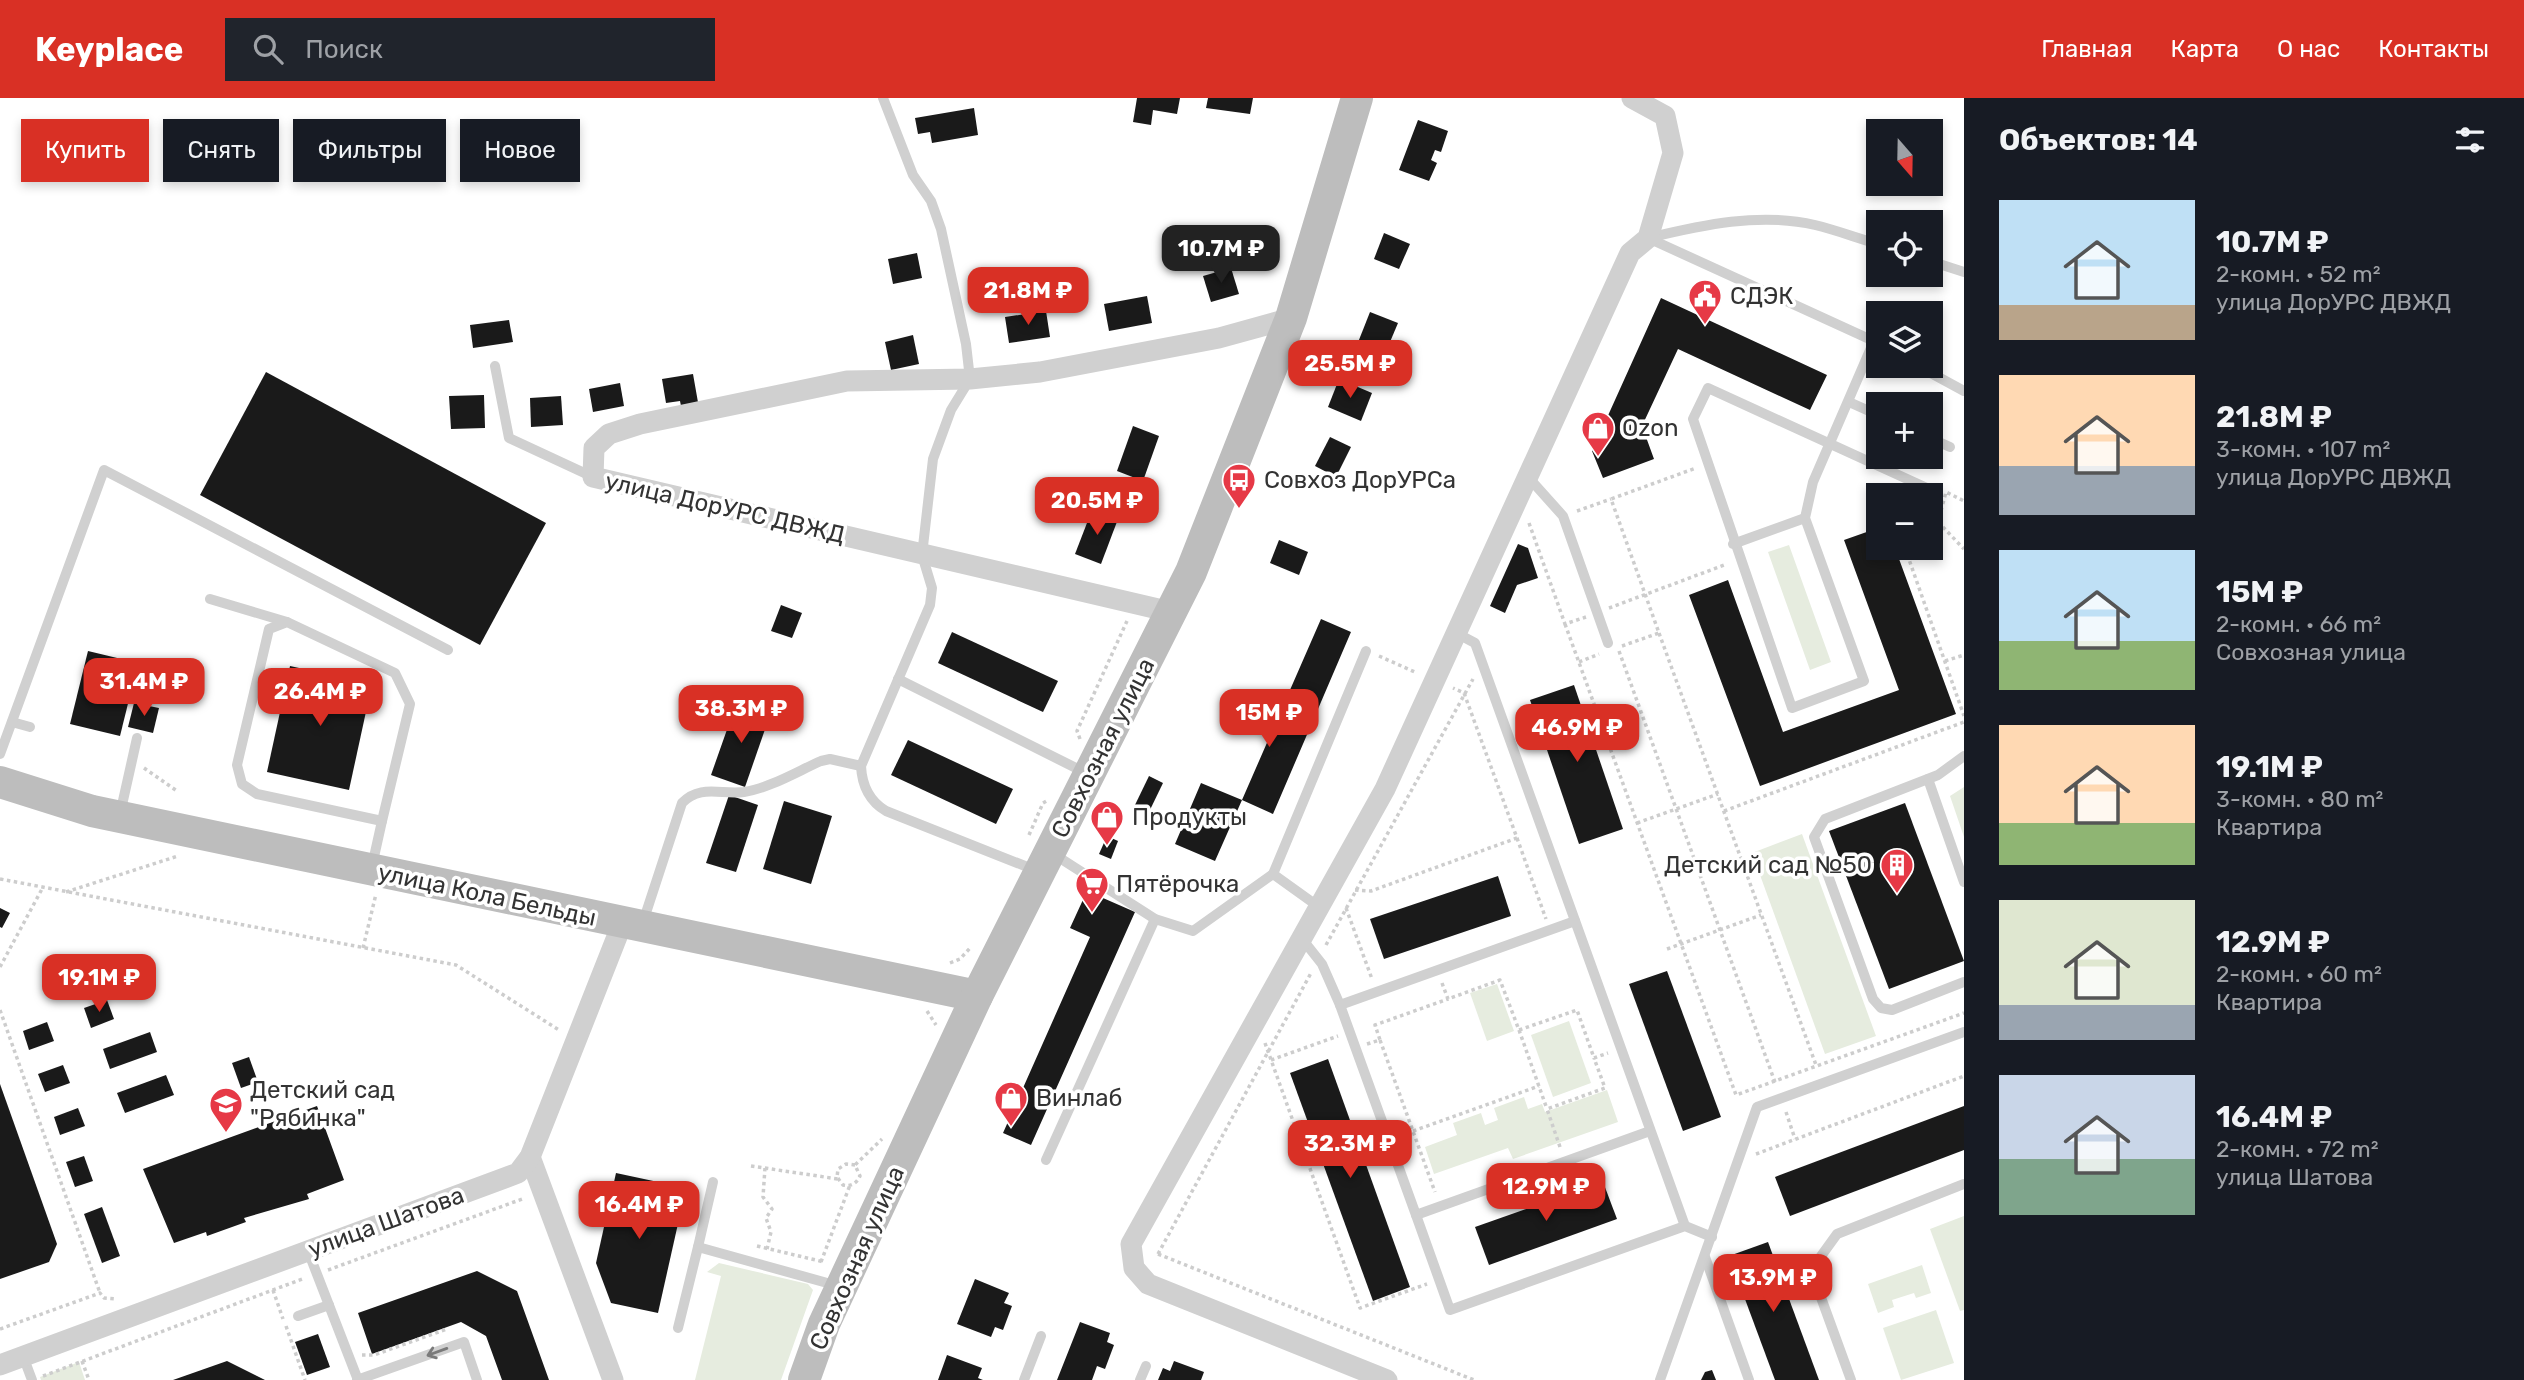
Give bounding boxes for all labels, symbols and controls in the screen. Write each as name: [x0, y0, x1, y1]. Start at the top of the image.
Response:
search box: [225, 18, 715, 81]
text: Keyplace: [35, 30, 183, 69]
icon: search: [249, 30, 287, 68]
text: Поиск: [305, 34, 383, 65]
text: Главная: [2041, 35, 2133, 63]
text: Карта: [2171, 35, 2239, 63]
text: О нас: [2277, 35, 2340, 63]
text: Контакты: [2378, 35, 2489, 63]
chip: Купить: [21, 119, 149, 182]
chip: Снять: [163, 119, 279, 182]
chip: Фильтры: [293, 119, 446, 182]
chip: Новое: [460, 119, 580, 182]
north arrow: [1866, 119, 1942, 196]
map controls: [1866, 119, 1943, 560]
icon: filters: [2451, 121, 2489, 159]
text: Объектов: 14: [1999, 122, 2198, 158]
button: locate: [1866, 210, 1943, 287]
text: 10.7M ₽: [2216, 224, 2329, 260]
pin: 10.7M ₽: [1156, 226, 1286, 285]
icon: home: [2055, 228, 2139, 312]
text: 10.7M ₽: [1178, 234, 1264, 262]
text: 2-комн. · 52 m²: [2216, 260, 2381, 288]
pin: 21.8M ₽: [963, 268, 1093, 327]
text: 21.8M ₽: [984, 276, 1072, 304]
public building icon: СДЭК: [1686, 277, 1724, 326]
place label: СДЭК: [1730, 282, 1794, 310]
text: улица ДорУРС ДВЖД: [2216, 288, 2451, 316]
button: layers: [1866, 301, 1943, 378]
pin: 25.5M ₽: [1285, 341, 1415, 400]
text: 25.5M ₽: [1304, 349, 1396, 377]
button: +: [1866, 392, 1943, 469]
text: 21.8M ₽: [2216, 399, 2332, 435]
icon: home: [2055, 403, 2139, 487]
shop icon: Ozon: [1579, 409, 1617, 458]
place label: Ozon: [1622, 414, 1679, 442]
text: 3-комн. · 107 m²: [2216, 435, 2390, 463]
bus stop icon: Совхоз ДорУPCа: [1220, 461, 1258, 510]
text: улица ДорУРС ДВЖД: [2216, 463, 2451, 491]
place label: Совхоз ДорУPCа: [1264, 466, 1456, 494]
street label: улица ДорУРС ДВЖД: [602, 467, 848, 549]
pin: 20.5M ₽: [1032, 478, 1162, 537]
button: −: [1866, 483, 1943, 560]
text: 20.5M ₽: [1051, 486, 1143, 514]
text: 15M ₽: [2216, 574, 2303, 610]
icon: home: [2055, 578, 2139, 662]
text: 2-комн. · 66 m²: [2216, 610, 2381, 638]
text: Совхозная улица: [2216, 638, 2406, 666]
street label: Совхозная улица: [1046, 653, 1160, 843]
pin: 31.4M ₽: [79, 658, 209, 718]
text: 31.4M ₽: [100, 667, 188, 695]
pin: 26.4M ₽: [255, 668, 385, 728]
text: 26.4M ₽: [274, 677, 366, 705]
pin: 38.3M ₽: [676, 686, 806, 745]
pin: 15M ₽: [1220, 690, 1318, 749]
text: 38.3M ₽: [695, 694, 787, 722]
text: 15M ₽: [1236, 698, 1302, 726]
pin: 46.9M ₽: [1512, 704, 1642, 764]
text: 46.9M ₽: [1531, 713, 1623, 741]
text: 19.1M ₽: [2216, 749, 2323, 785]
icon: home: [2055, 753, 2139, 837]
text: 3-комн. · 80 m²: [2216, 785, 2383, 813]
shop icon: Продукты: [1088, 798, 1126, 847]
place label: Продукты: [1132, 803, 1247, 831]
text: Квартира: [2216, 813, 2322, 841]
building icon: Детский сад №50: [1878, 846, 1916, 895]
place label: Детский сад №50: [1664, 851, 1872, 879]
street label: улица Кола Бельды: [375, 858, 599, 932]
supermarket icon: Пятёрочка: [1073, 865, 1111, 914]
place label: Пятёрочка: [1116, 870, 1239, 898]
text: 12.9M ₽: [2216, 924, 2330, 960]
icon: home: [2055, 928, 2139, 1012]
pin: 19.1M ₽: [34, 954, 164, 1014]
text: 2-комн. · 60 m²: [2216, 960, 2382, 988]
text: 19.1M ₽: [58, 963, 140, 991]
text: Квартира: [2216, 988, 2322, 1016]
place label: Детский сад "Рябинка": [250, 1076, 395, 1132]
shop icon: Винлаб: [992, 1079, 1030, 1128]
place label: Винлаб: [1036, 1084, 1122, 1112]
school or university icon: Детский сад "Рябинка": [207, 1085, 245, 1134]
text: 16.4M ₽: [2216, 1099, 2332, 1135]
icon: home: [2055, 1103, 2139, 1187]
pin: 32.3M ₽: [1285, 1121, 1415, 1180]
text: 32.3M ₽: [1304, 1129, 1396, 1157]
text: 2-комн. · 72 m²: [2216, 1135, 2379, 1163]
street label: Совхозная улица: [804, 1162, 910, 1354]
text: улица Шатова: [2216, 1163, 2373, 1191]
pin: 12.9M ₽: [1481, 1164, 1611, 1223]
text: 12.9M ₽: [1502, 1172, 1590, 1200]
street label: улица Шатова: [304, 1181, 468, 1263]
pin: 16.4M ₽: [574, 1182, 704, 1241]
text: 16.4M ₽: [594, 1190, 684, 1218]
pin: 13.9M ₽: [1708, 1254, 1838, 1314]
text: 13.9M ₽: [1729, 1263, 1817, 1291]
one-way arrow: [426, 1347, 448, 1359]

